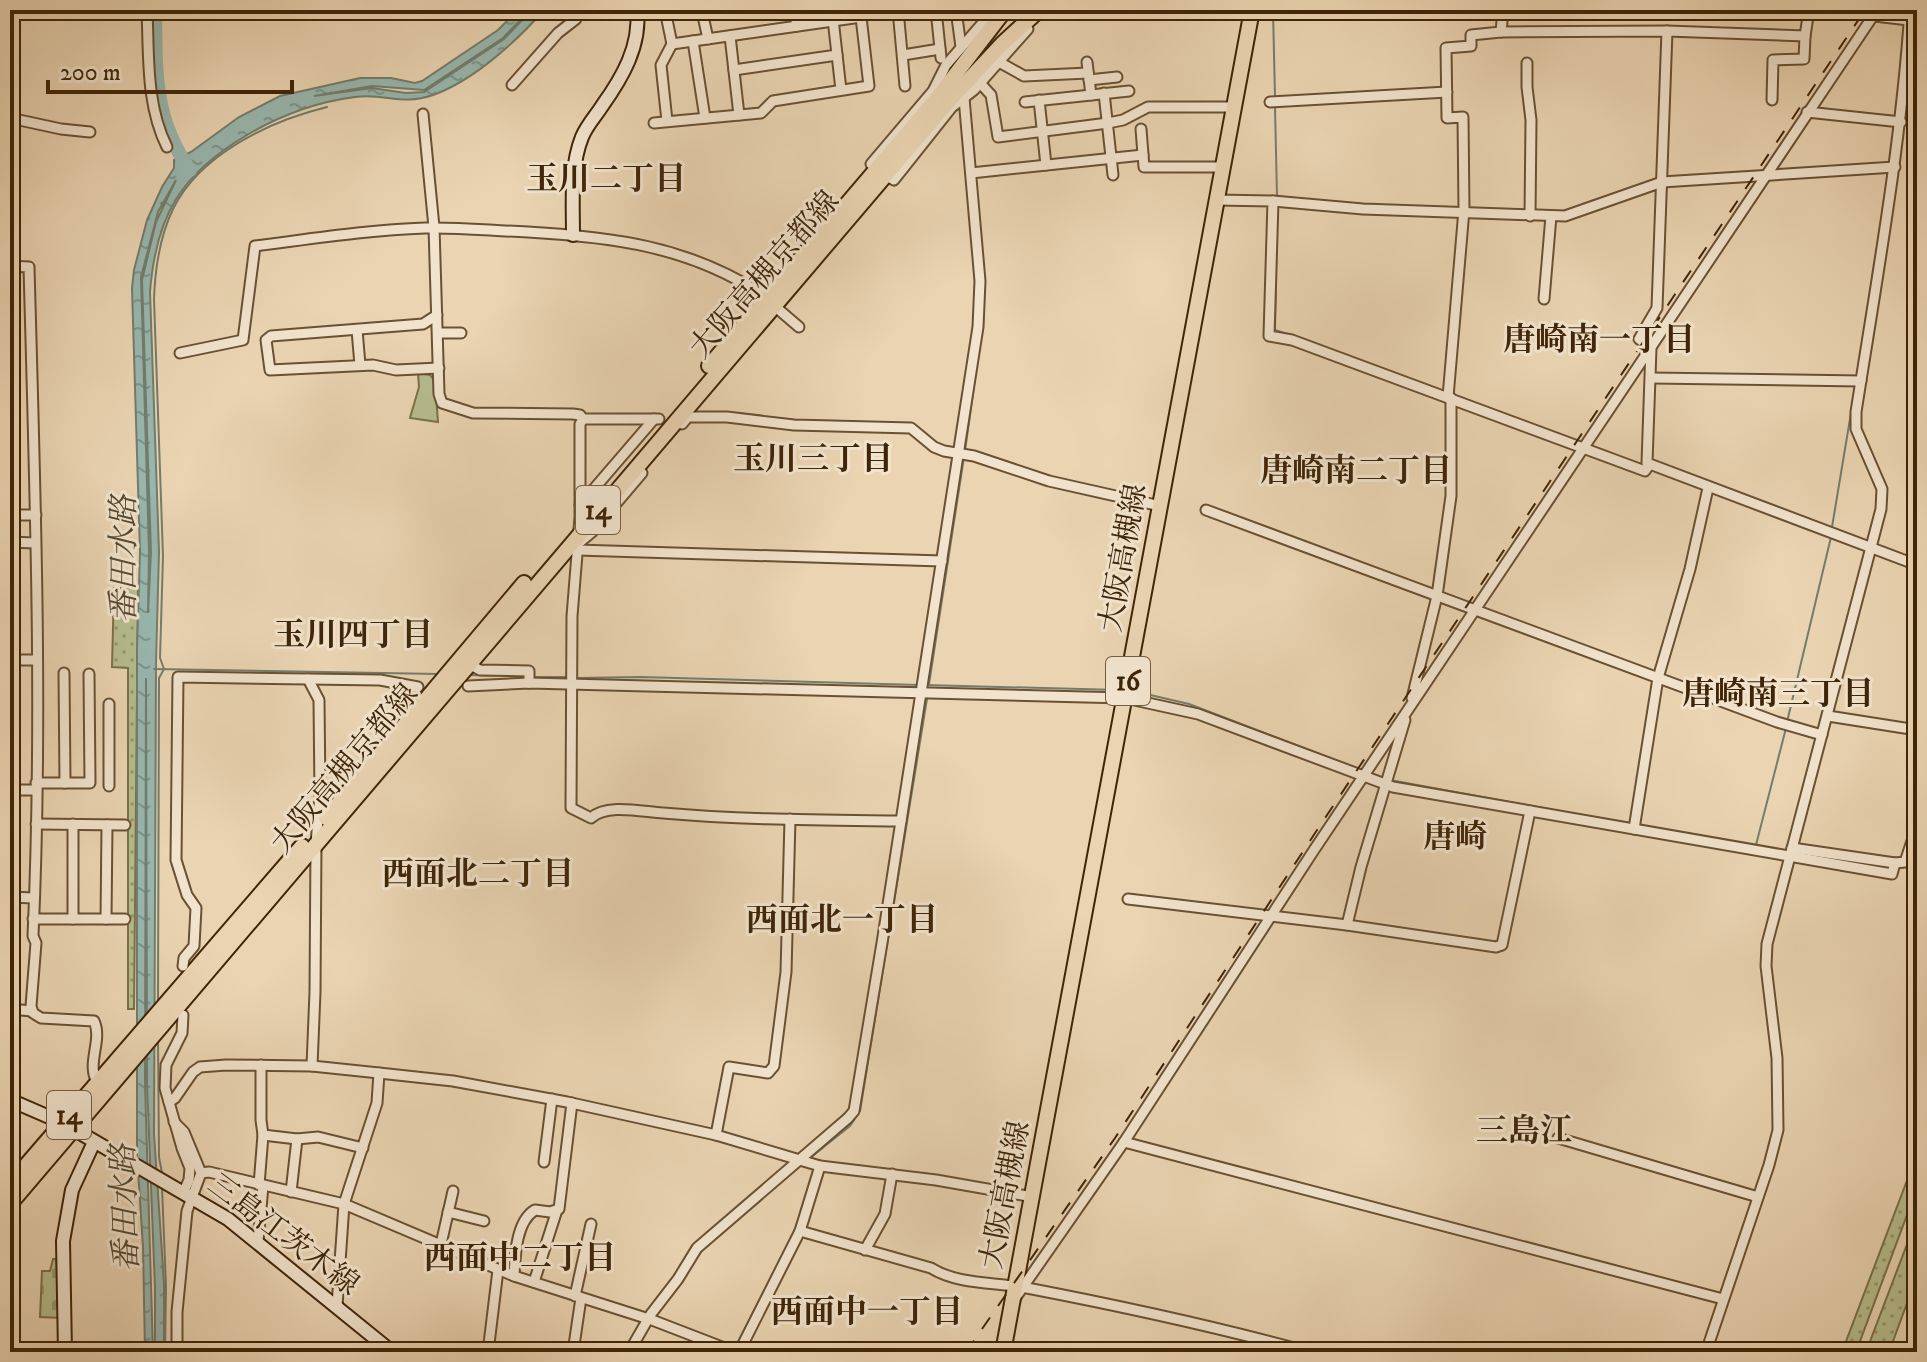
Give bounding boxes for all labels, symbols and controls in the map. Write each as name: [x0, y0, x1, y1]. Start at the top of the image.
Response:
scale bar: [48, 44, 292, 94]
text: 200 m: [60, 58, 121, 88]
district label: 玉川二丁目: [526, 160, 686, 200]
street label: 大阪高槻京都線: [682, 184, 848, 366]
district label: 唐崎南一丁目: [1503, 321, 1695, 361]
district label: 玉川三丁目: [733, 440, 893, 480]
district label: 唐崎南二丁目: [1260, 452, 1452, 492]
street label: 大阪高槻線: [1093, 481, 1155, 635]
road number: 14: [576, 486, 620, 534]
water label: 番田水路: [105, 493, 145, 623]
district label: 玉川四丁目: [273, 616, 433, 656]
road number: 16: [1106, 657, 1150, 705]
district label: 唐崎南三丁目: [1682, 675, 1874, 715]
street label: 大阪高槻京都線: [263, 677, 427, 861]
district label: 唐崎: [1423, 818, 1487, 858]
district label: 西面北二丁目: [382, 855, 574, 895]
district label: 西面北一丁目: [746, 901, 938, 941]
road number: 14: [47, 1091, 91, 1139]
district label: 三島江: [1476, 1112, 1572, 1152]
street label: 大阪高槻線: [974, 1118, 1038, 1272]
water label: 番田水路: [104, 1141, 148, 1273]
street label: 三島江茨木線: [200, 1166, 366, 1304]
district label: 西面中二丁目: [424, 1239, 616, 1279]
district label: 西面中一丁目: [771, 1293, 963, 1333]

